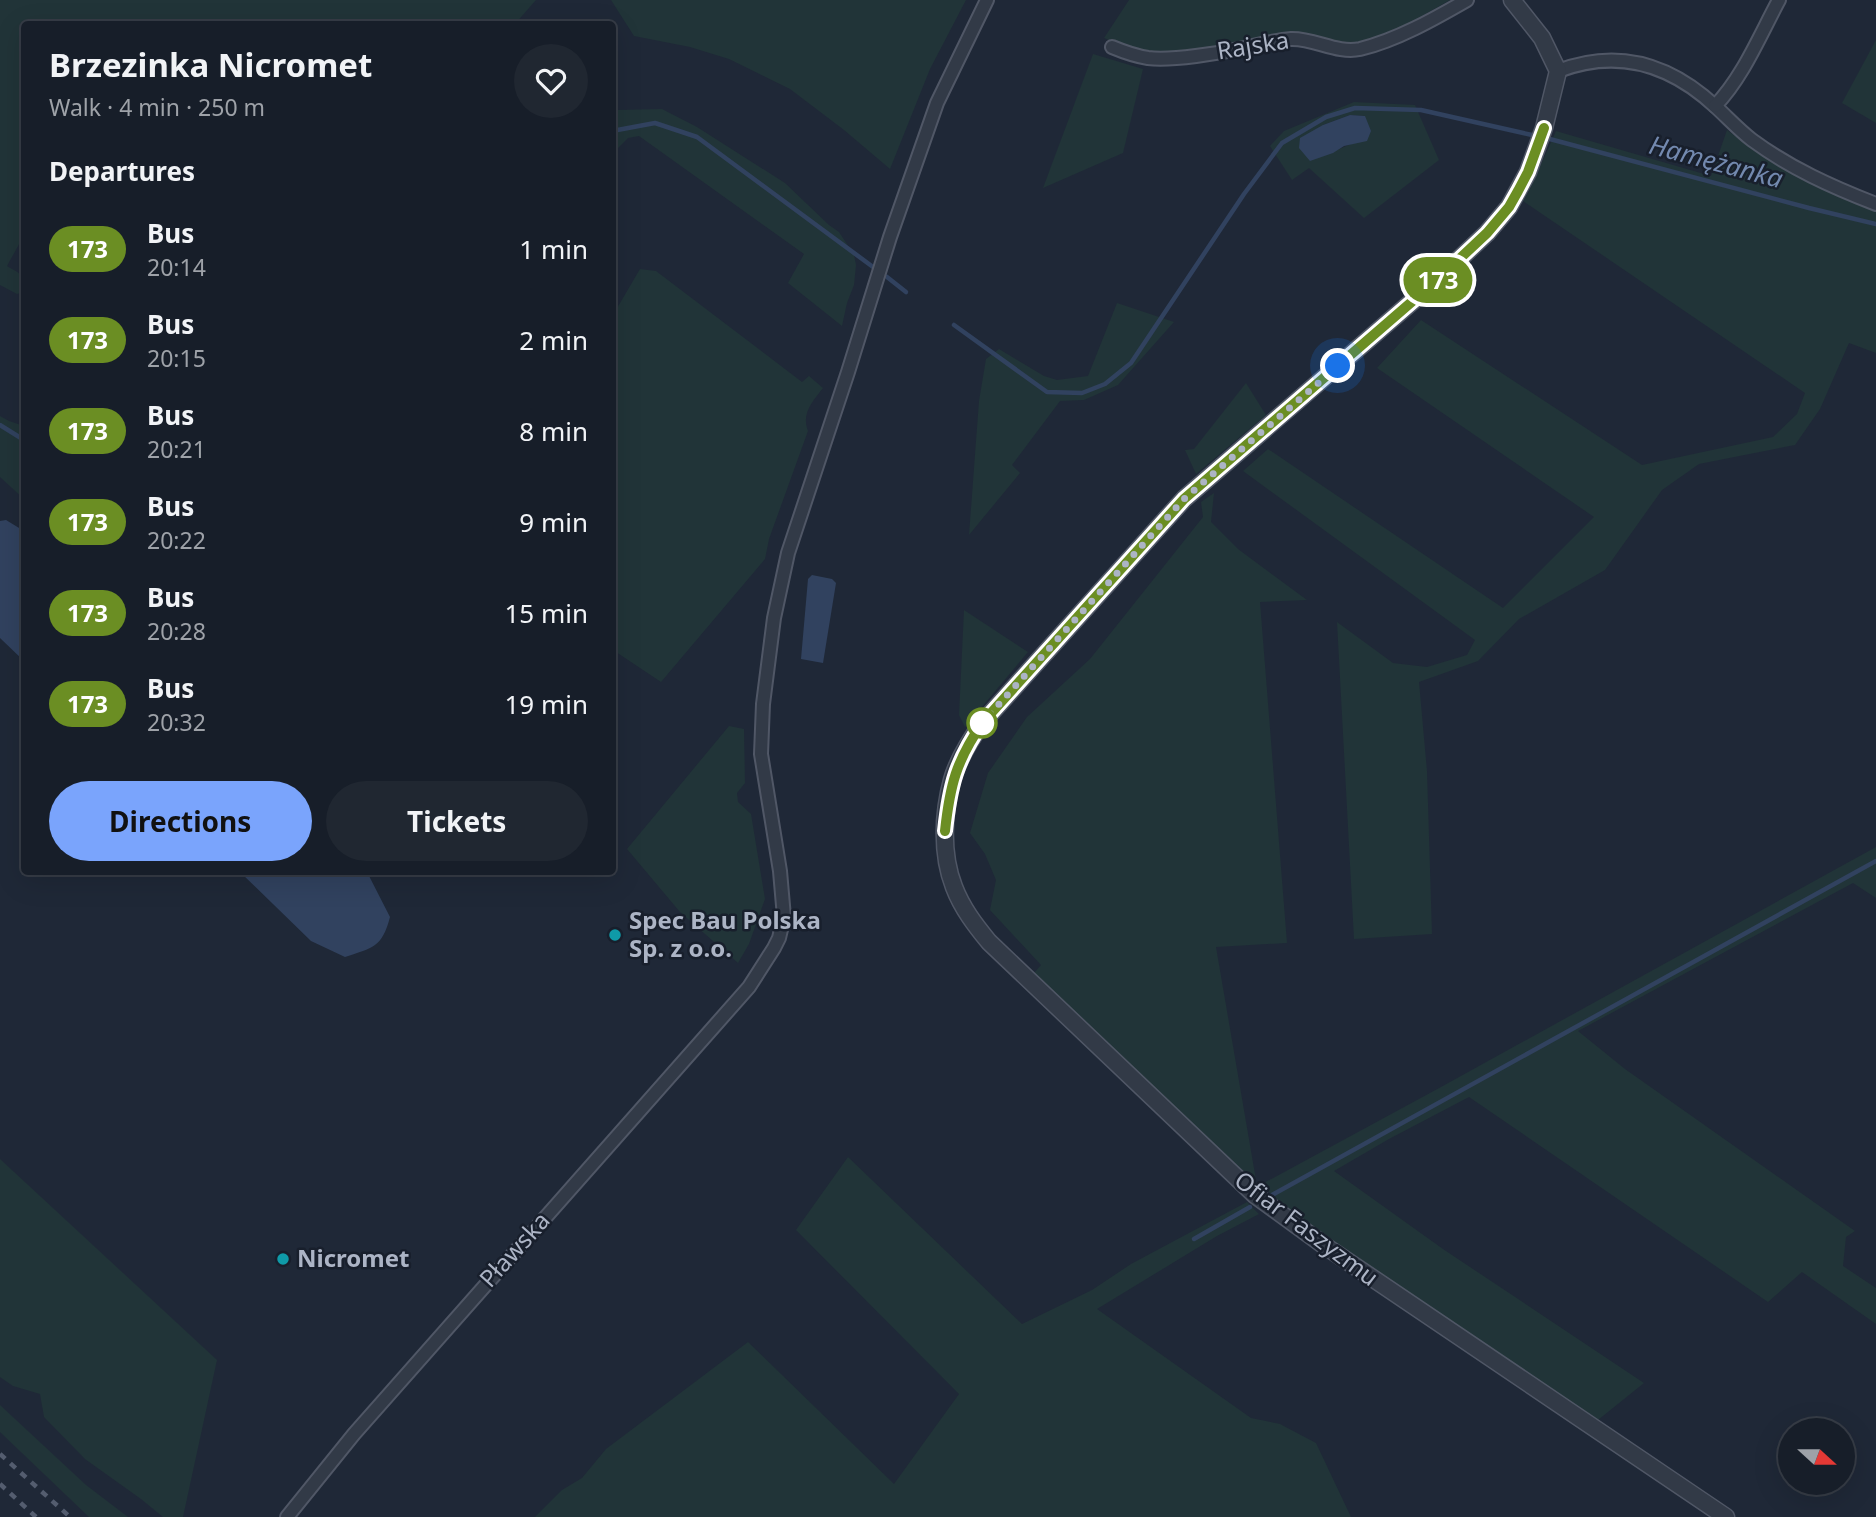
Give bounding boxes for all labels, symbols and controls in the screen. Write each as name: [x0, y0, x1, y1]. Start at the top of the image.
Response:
street label: Rajska: [1214, 23, 1291, 66]
text: Brzezinka Nicromet: [49, 42, 372, 87]
button: heart: [514, 44, 588, 118]
text: Walk · 4 min · 250 m: [49, 91, 265, 123]
water label: Hamężanka: [1645, 126, 1787, 196]
text: Departures: [49, 153, 195, 189]
text: Bus: [147, 215, 194, 251]
text: 1 min: [519, 231, 588, 267]
text: 173: [67, 232, 108, 265]
text: 20:14: [147, 251, 206, 283]
line badge: 173: [1398, 257, 1478, 303]
text: 173: [1417, 263, 1459, 296]
text: Bus: [147, 306, 194, 342]
text: 2 min: [519, 322, 588, 358]
text: 173: [67, 323, 108, 356]
text: 20:15: [147, 342, 206, 374]
your location: [1320, 348, 1355, 383]
text: Bus: [147, 397, 194, 433]
text: 8 min: [519, 413, 588, 449]
text: 173: [67, 414, 108, 447]
text: 20:21: [147, 433, 206, 465]
text: Bus: [147, 488, 194, 524]
text: 9 min: [519, 504, 588, 540]
text: 173: [67, 505, 108, 538]
text: 20:22: [147, 524, 206, 556]
text: Bus: [147, 579, 194, 615]
text: 15 min: [504, 595, 588, 631]
text: 173: [67, 596, 108, 629]
text: 20:28: [147, 615, 206, 647]
text: Bus: [147, 670, 194, 706]
text: 19 min: [504, 686, 588, 722]
text: 173: [67, 687, 108, 720]
text: 20:32: [147, 706, 206, 738]
unlabelled marker: [967, 708, 997, 738]
button: Directions: [49, 781, 312, 861]
button: Tickets: [326, 781, 588, 861]
place label: Spec Bau Polska Sp. z o.o.: [629, 903, 821, 964]
marker: Spec Bau Polska Sp. z o.o.: [607, 927, 623, 943]
street label: Ofiar Faszyzmu: [1228, 1163, 1386, 1293]
street label: Pławska: [471, 1204, 557, 1294]
place label: Nicromet: [297, 1241, 409, 1274]
marker: Nicromet: [275, 1251, 291, 1267]
north arrow: [1778, 1418, 1855, 1494]
map controls: [1778, 1418, 1855, 1495]

